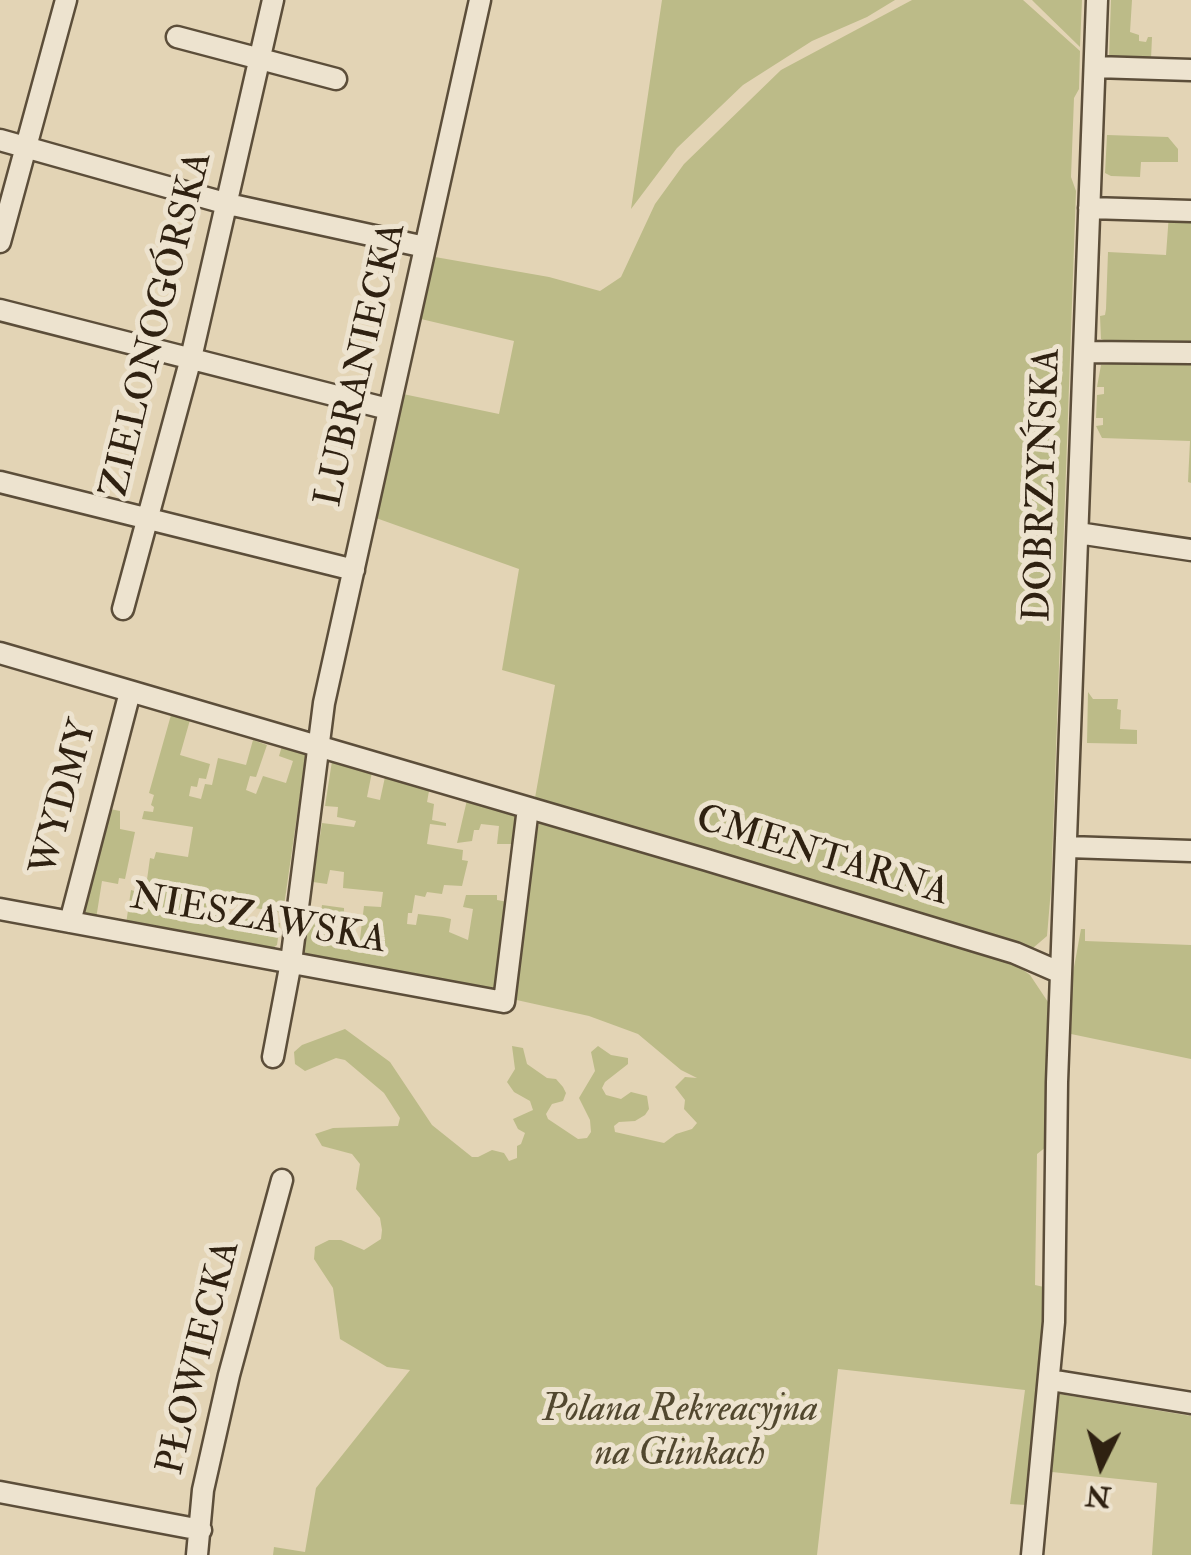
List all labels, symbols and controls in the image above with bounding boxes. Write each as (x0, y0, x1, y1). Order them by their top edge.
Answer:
street label: ZIELONOGÓRSKA (94, 147, 224, 503)
street label: LUBRANIECKA (308, 219, 418, 511)
street label: DOBRZYŃSKA (1017, 347, 1073, 623)
street label: WYDMY (23, 715, 109, 881)
street label: CMENTARNA (690, 798, 954, 918)
street label: NIESZAWSKA (127, 876, 389, 966)
street label: PŁOWIECKA (150, 1236, 252, 1480)
park label: Polana Rekreacyjna na Glinkach (542, 1389, 818, 1478)
north arrow (1051, 1415, 1151, 1515)
text: N (1084, 1477, 1112, 1514)

